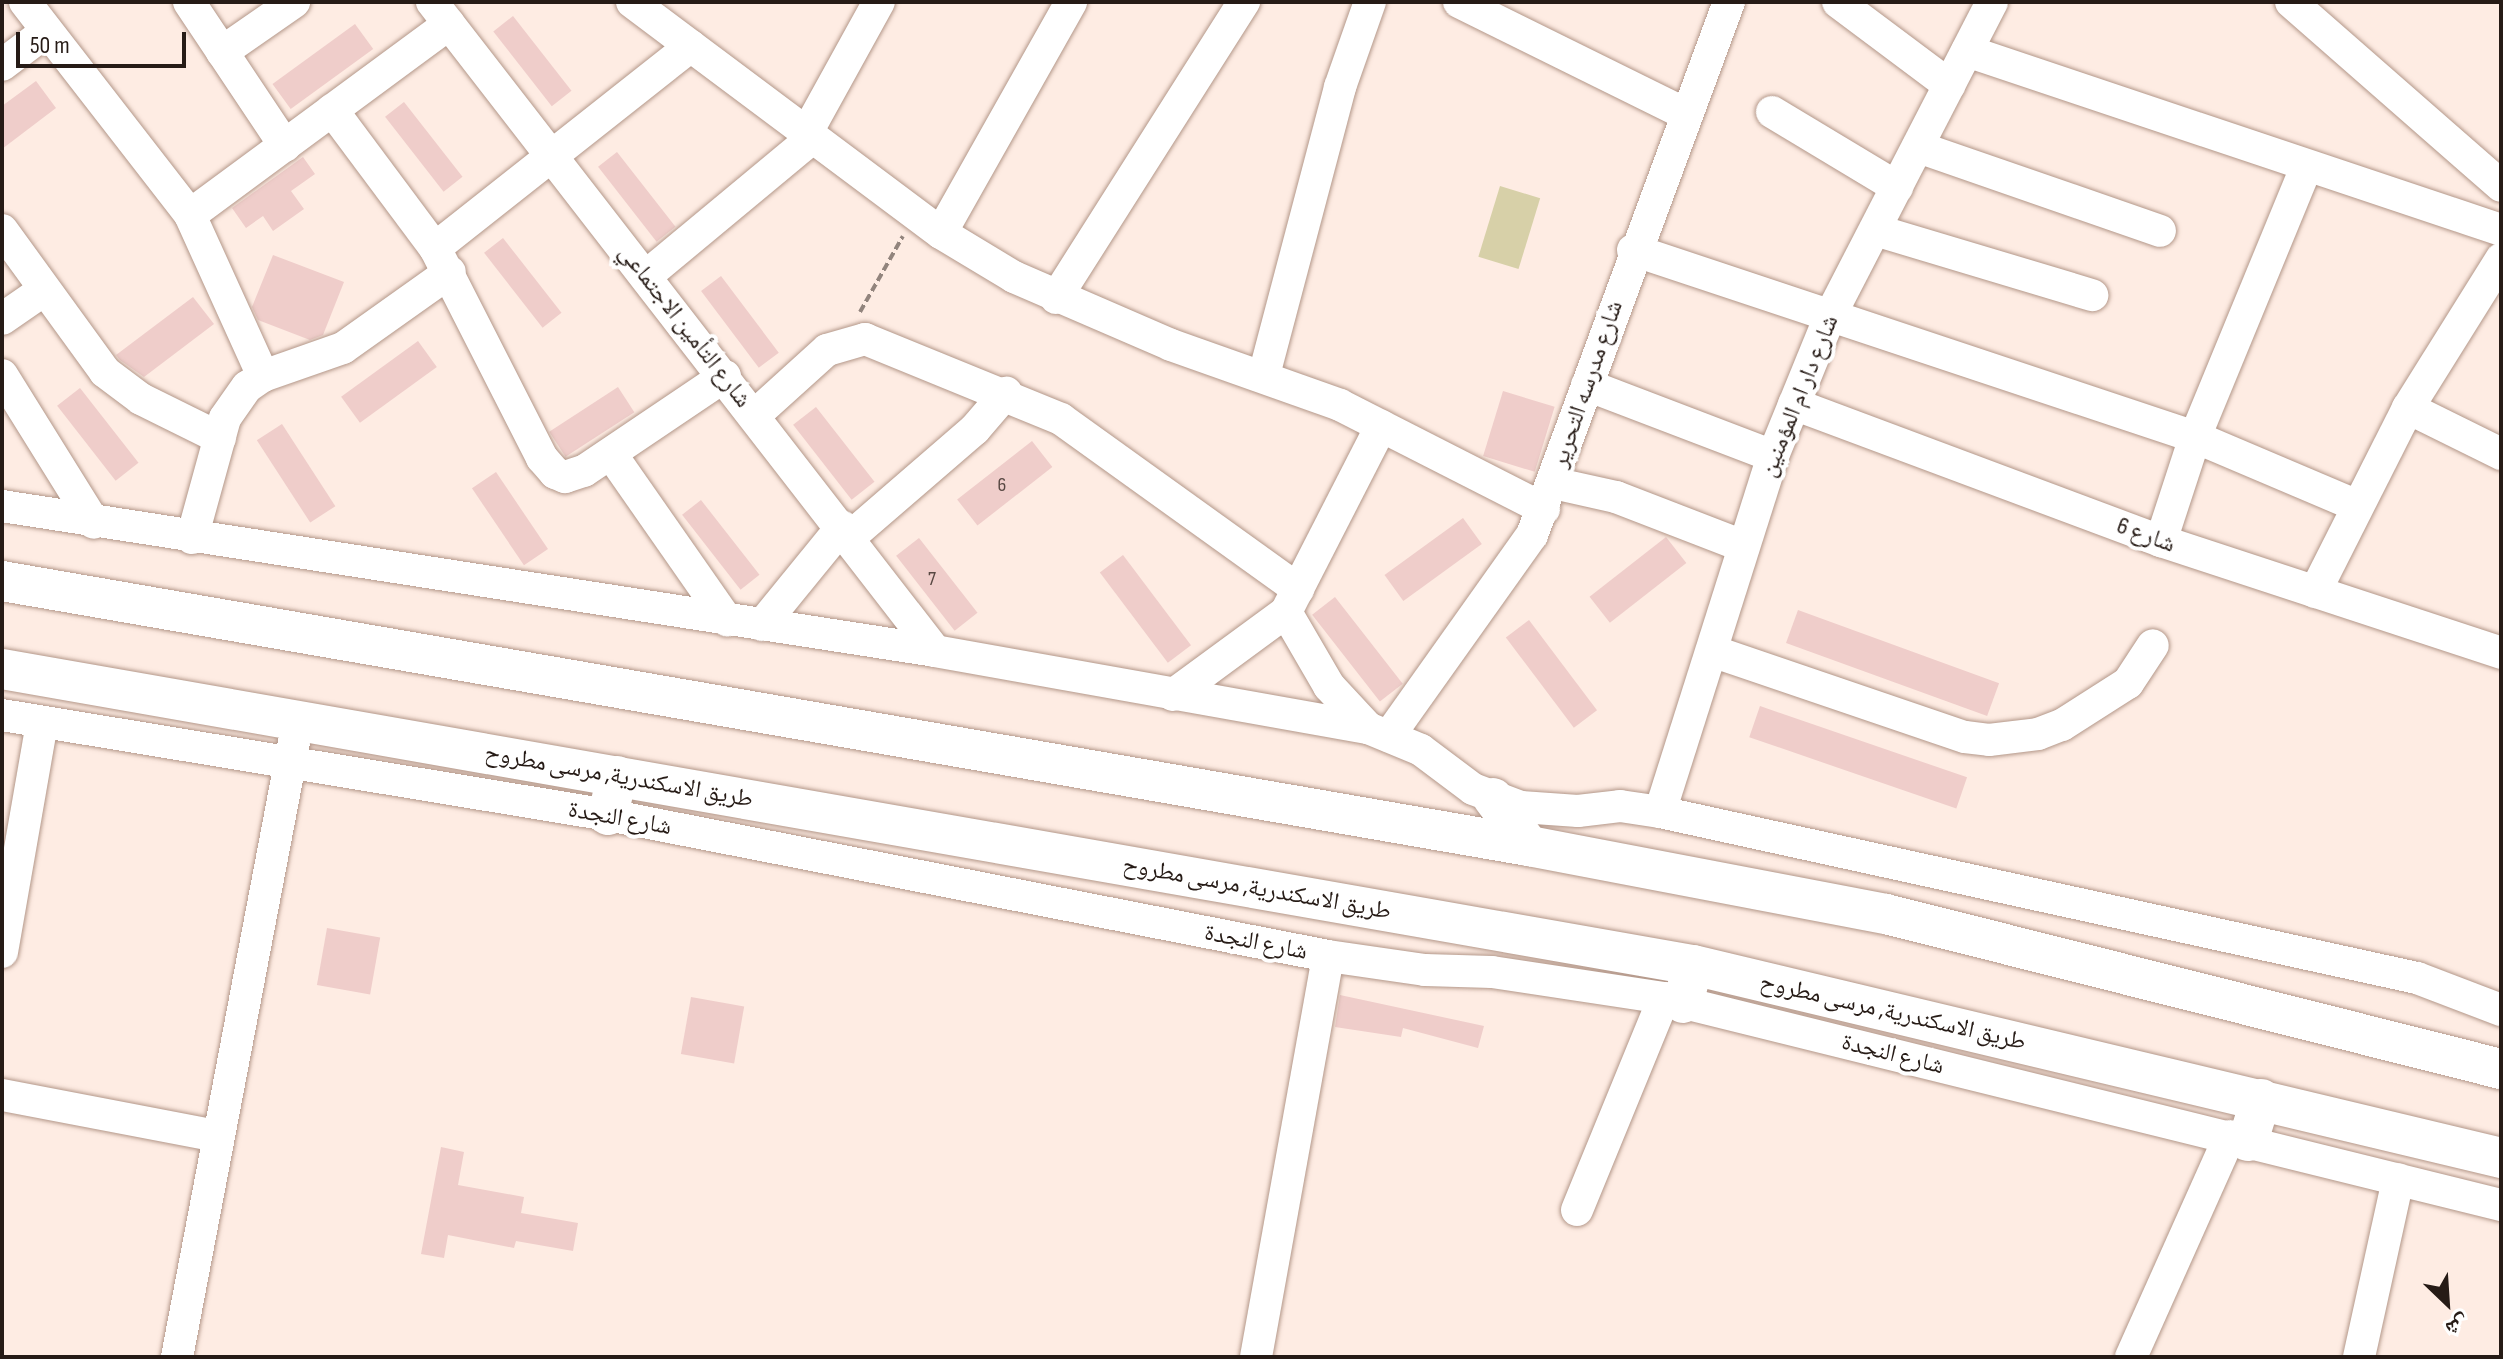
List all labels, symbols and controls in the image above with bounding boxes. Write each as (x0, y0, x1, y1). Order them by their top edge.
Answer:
scale bar (20, 16, 190, 66)
text: 50 m (30, 31, 70, 60)
street label: شارع التأمين الاجتماعي (612, 239, 758, 413)
street label: شارع مدرسه التحرير (1545, 297, 1629, 471)
street label: شارع دار ام المؤمنين (1753, 311, 1845, 481)
house number: 6 (998, 473, 1006, 497)
street label: شارع 6 (2113, 511, 2179, 559)
house number: 7 (928, 567, 936, 591)
street label: طريق الاسكندرية, مرسى مطروح (483, 738, 755, 814)
street label: شارع النجدة (566, 795, 674, 841)
street label: طريق الاسكندرية, مرسى مطروح (1121, 850, 1393, 926)
street label: شارع النجدة (1202, 918, 1310, 966)
street label: طريق الاسكندرية, مرسى مطروح (1757, 967, 2029, 1057)
street label: شارع النجدة (1839, 1027, 1947, 1081)
north arrow (2407, 1263, 2487, 1343)
text: ش (2441, 1308, 2474, 1342)

